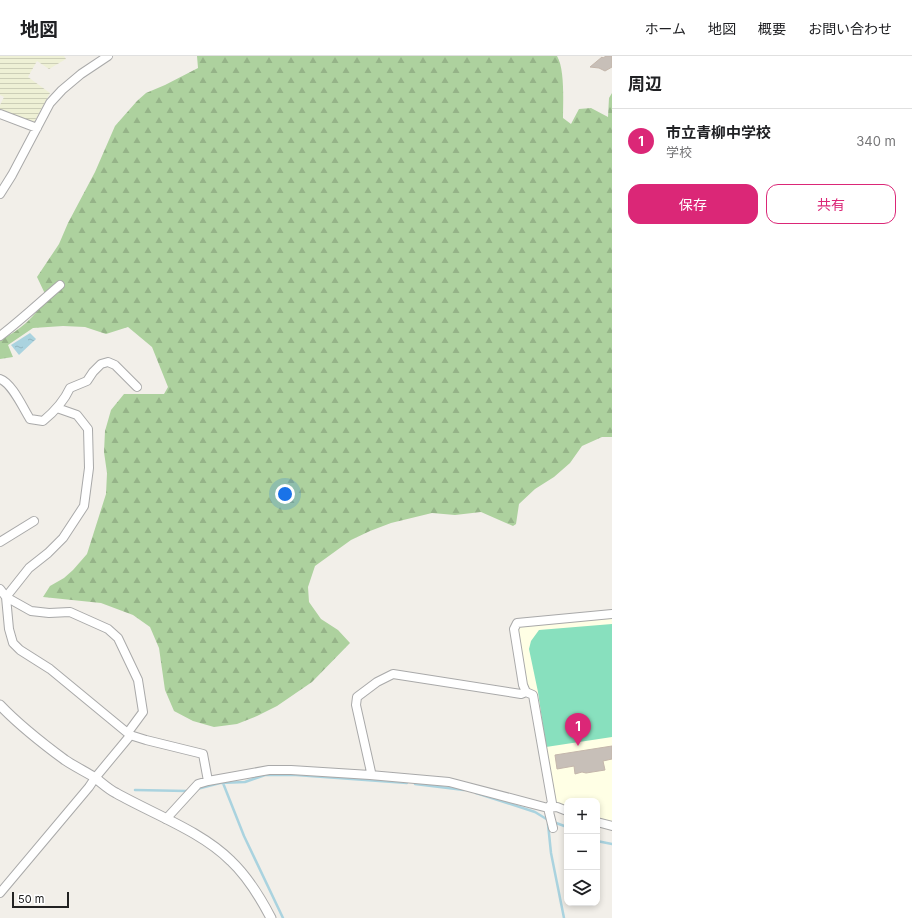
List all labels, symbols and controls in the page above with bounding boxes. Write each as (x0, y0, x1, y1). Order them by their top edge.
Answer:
text: 地図 (20, 18, 58, 41)
text: ホーム (644, 20, 686, 37)
text: 地図 (708, 20, 736, 37)
text: 概要 (758, 20, 786, 37)
text: お問い合わせ (808, 20, 892, 37)
text: 周辺 (628, 74, 662, 94)
text: 市立青柳中学校 (666, 123, 771, 142)
text: 1 (638, 133, 644, 149)
text: 340 m (856, 133, 896, 149)
text: 学校 (666, 144, 692, 160)
button: 保存 (628, 184, 758, 224)
button: 共有 (766, 184, 896, 224)
your location (275, 484, 295, 504)
pin: 1 (565, 713, 591, 746)
map controls (564, 798, 600, 906)
button: + (564, 798, 600, 834)
button: − (564, 834, 600, 870)
button: layers (564, 870, 600, 906)
scale bar (12, 890, 69, 909)
text: 50 m (18, 892, 44, 906)

